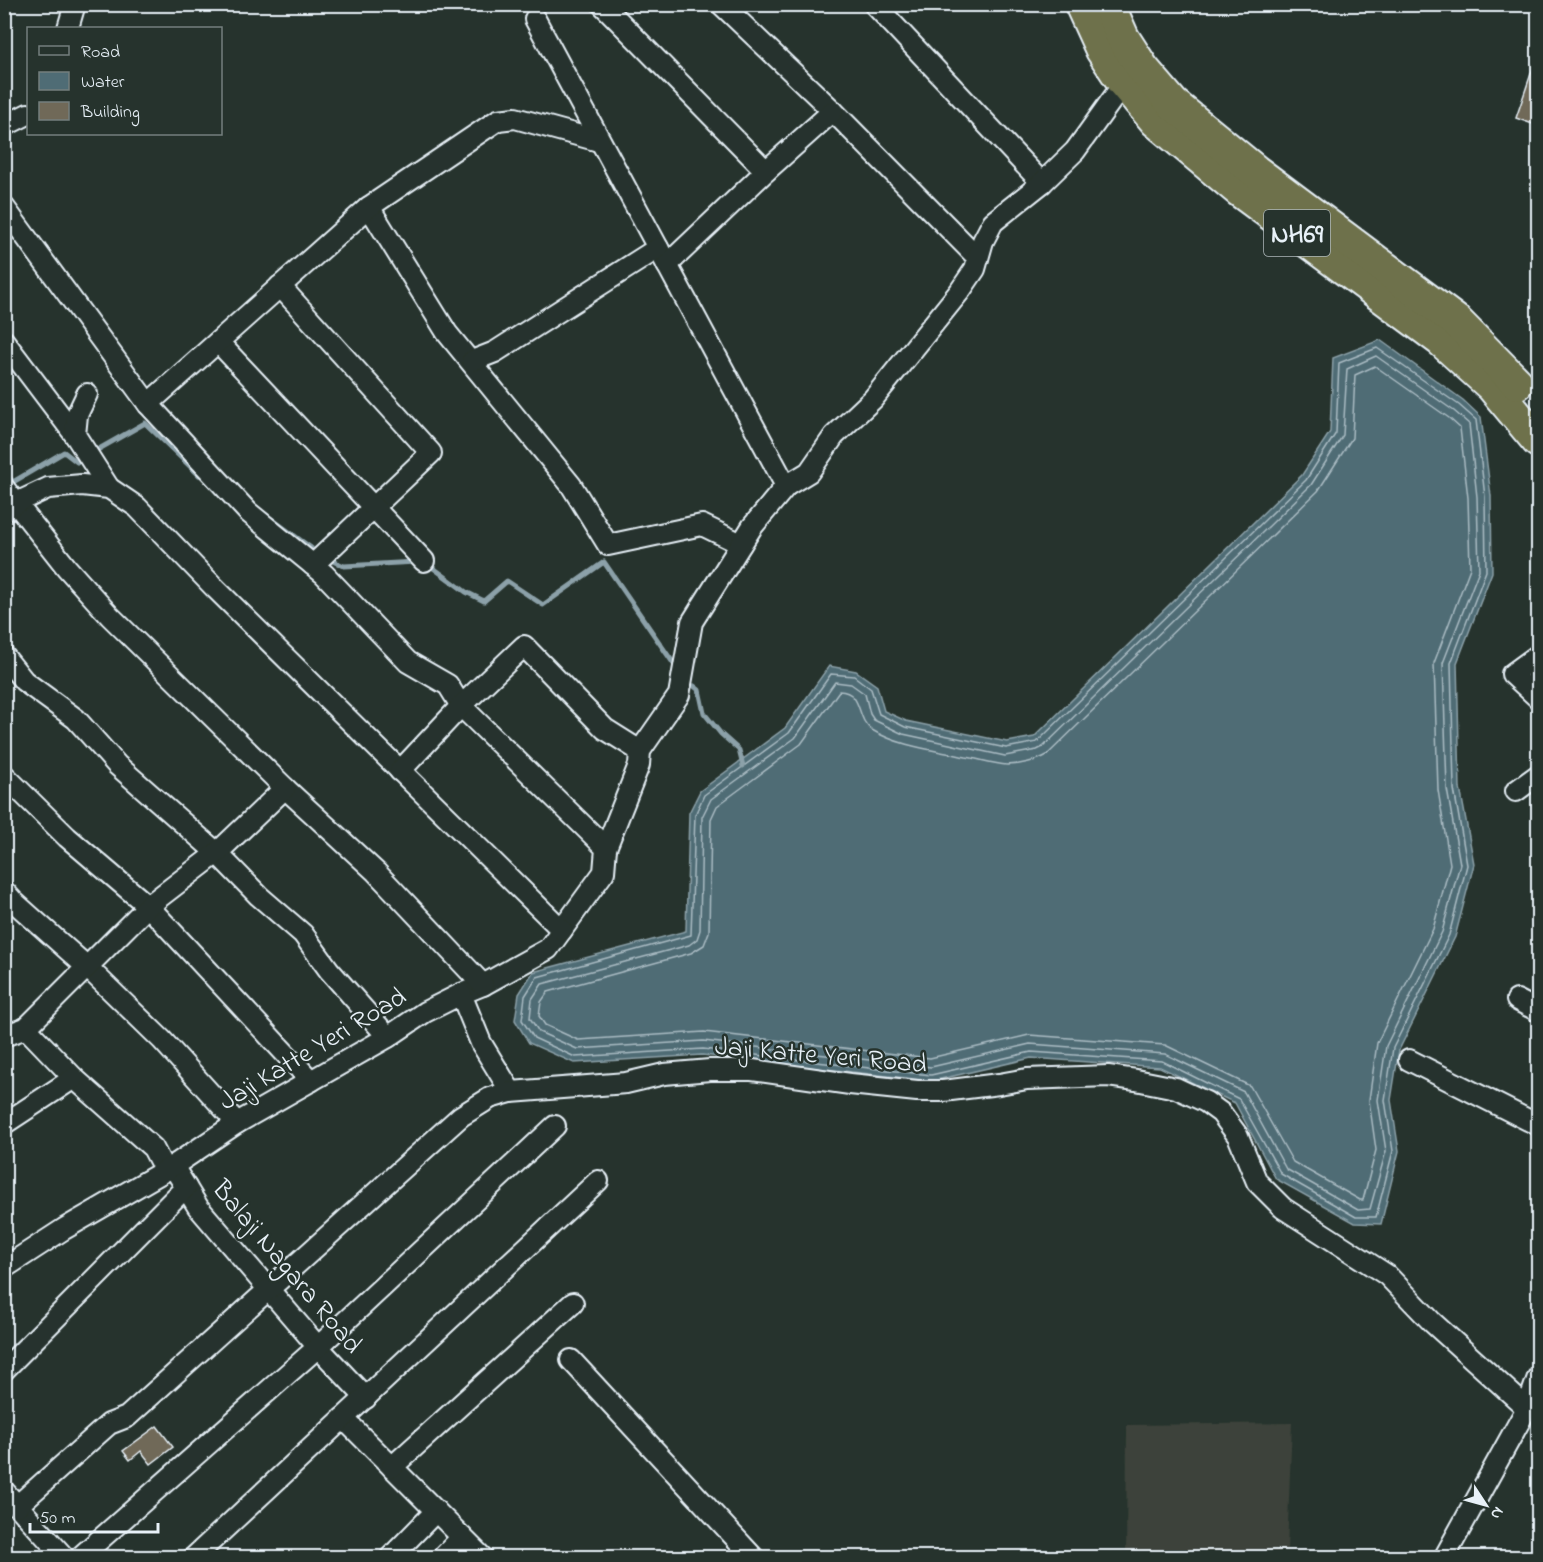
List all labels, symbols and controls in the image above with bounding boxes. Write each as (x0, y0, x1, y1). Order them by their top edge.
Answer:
legend (27, 27, 222, 135)
text: Road (81, 40, 120, 66)
text: Water (81, 70, 125, 96)
text: Building (80, 100, 140, 127)
road number: NH69 (1264, 210, 1330, 256)
street label: Jaji Katte Yeri Road (212, 979, 414, 1122)
street label: Jaji Katte Yeri Road (713, 1028, 928, 1085)
street label: Balaji Nagara Road (201, 1171, 371, 1363)
north arrow (1456, 1475, 1516, 1535)
scale bar (30, 1496, 158, 1534)
text: N (1484, 1501, 1509, 1524)
text: 50 m (39, 1506, 76, 1532)

